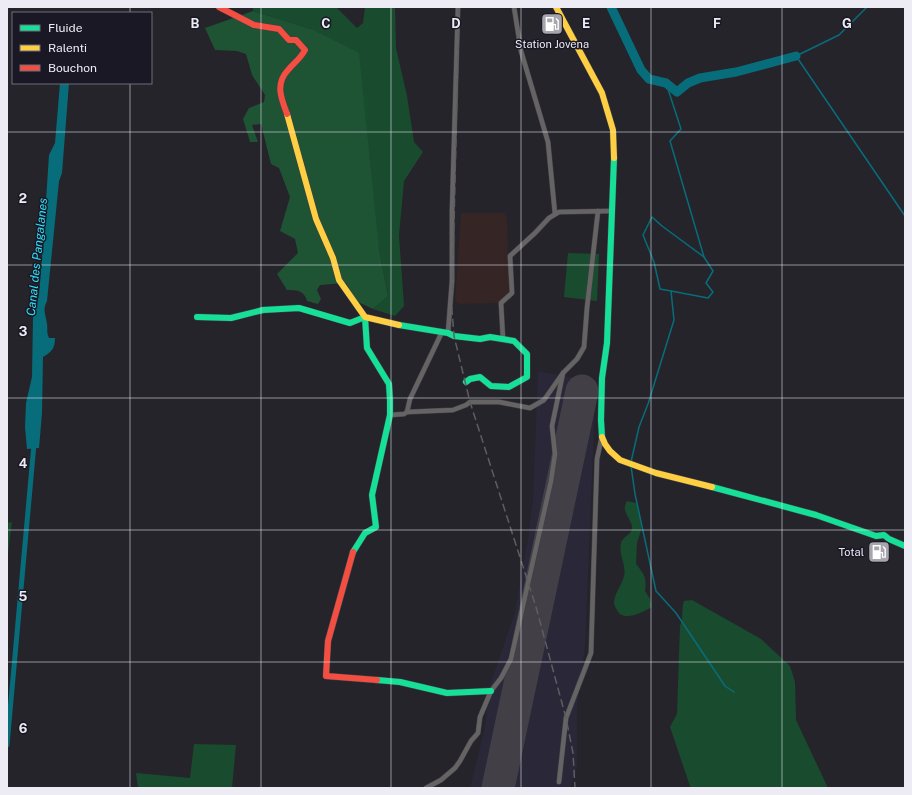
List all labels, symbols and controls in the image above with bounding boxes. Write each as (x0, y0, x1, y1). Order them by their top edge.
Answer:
fuel station icon: Station Jovena (539, 11, 565, 37)
legend (12, 12, 152, 84)
text: B (191, 16, 200, 31)
text: C (321, 16, 331, 31)
text: D (451, 16, 461, 31)
text: E (582, 16, 590, 31)
text: F (713, 16, 721, 31)
text: G (842, 16, 852, 31)
text: Fluide (48, 21, 83, 35)
place label: Station Jovena (515, 38, 589, 50)
text: Ralenti (48, 41, 87, 55)
text: Bouchon (48, 61, 97, 75)
text: 2 (19, 191, 27, 206)
water label: Canal des Pangalanes (24, 197, 50, 317)
text: 3 (19, 324, 28, 339)
text: 4 (19, 456, 28, 471)
fuel station icon: Total (866, 539, 892, 565)
place label: Total (839, 546, 864, 558)
text: 5 (19, 589, 28, 604)
text: 6 (19, 721, 28, 736)

